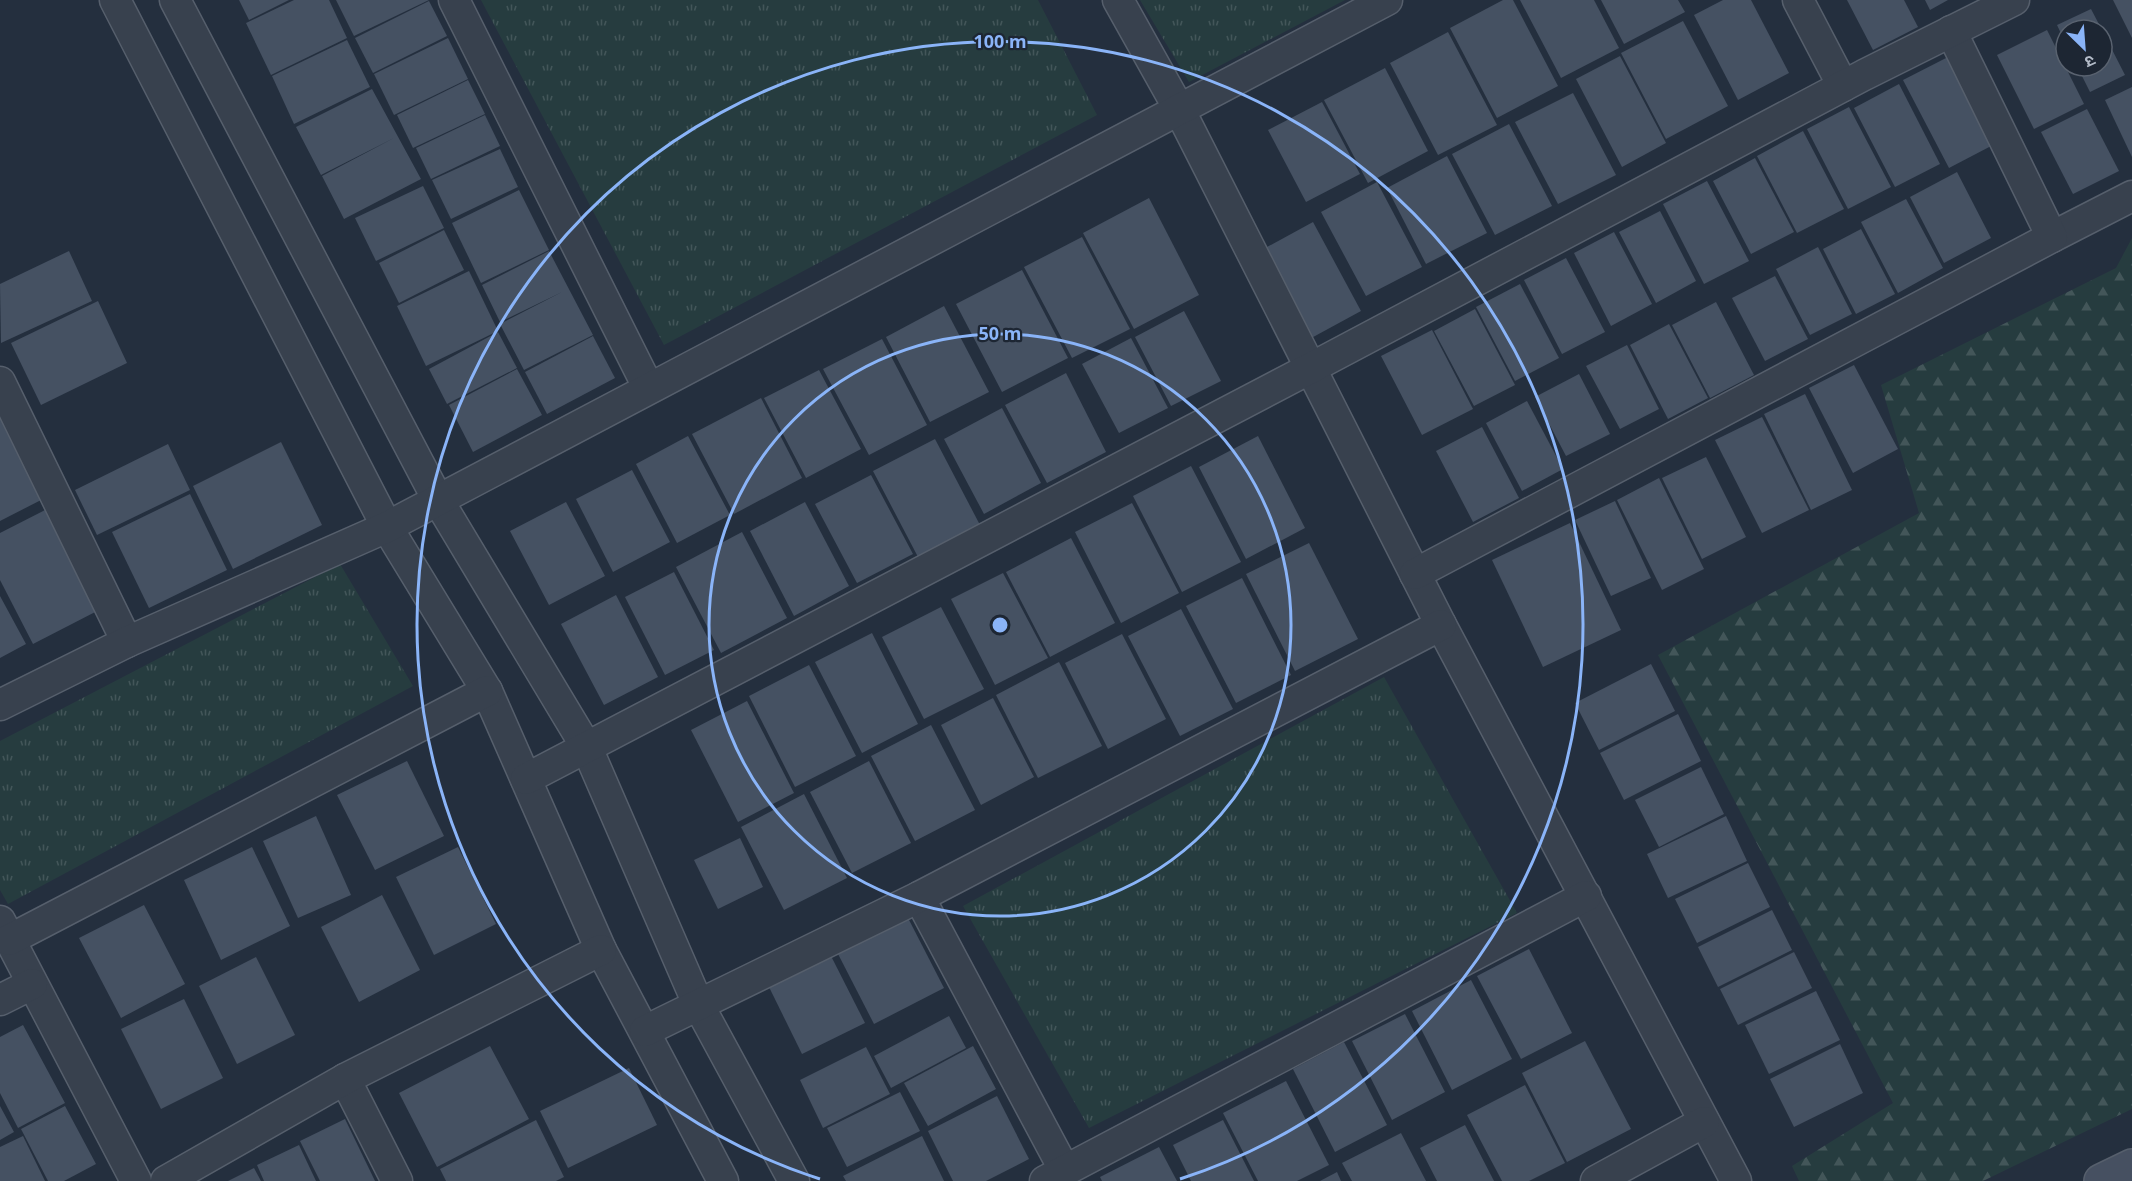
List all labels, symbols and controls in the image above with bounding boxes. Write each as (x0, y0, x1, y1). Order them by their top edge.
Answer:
north arrow (2054, 18, 2114, 78)
text: 100 m (973, 29, 1027, 53)
text: उ (2081, 50, 2099, 74)
text: 50 m (979, 321, 1021, 345)
centre of rings (990, 615, 1010, 635)

